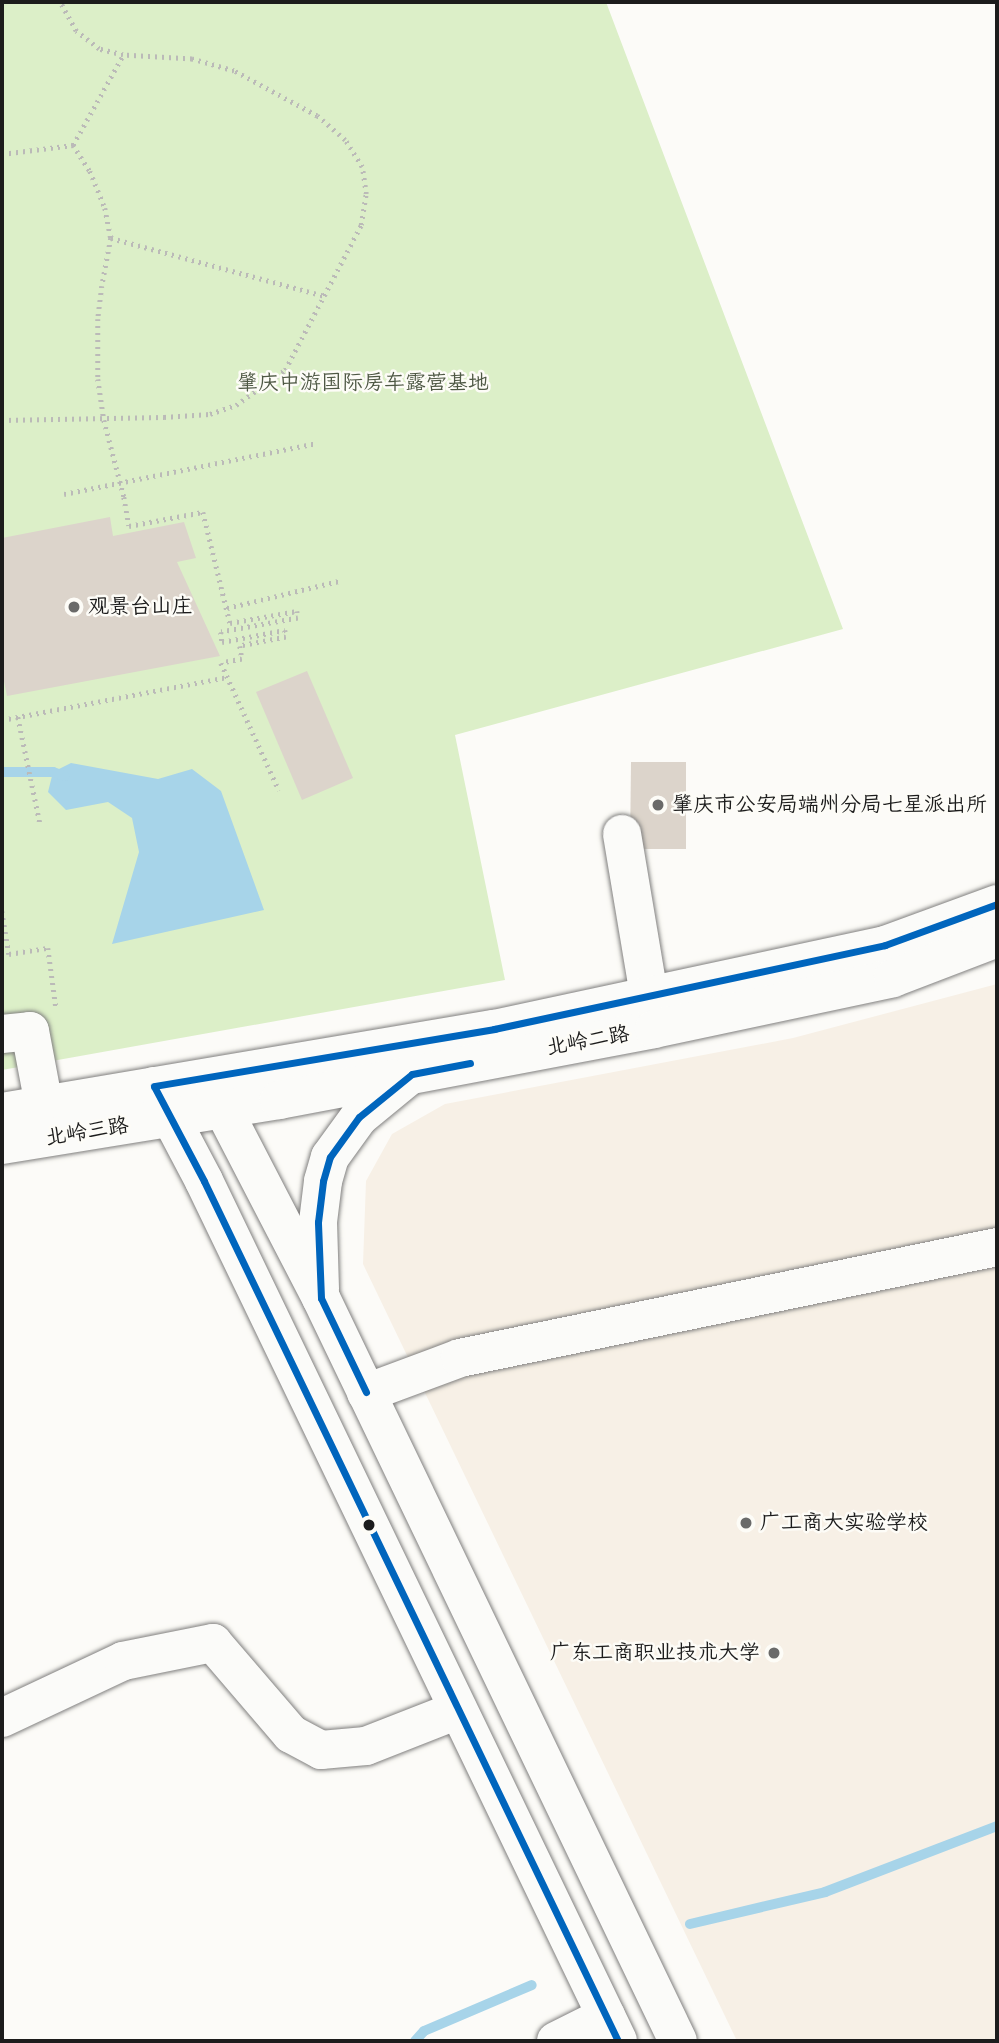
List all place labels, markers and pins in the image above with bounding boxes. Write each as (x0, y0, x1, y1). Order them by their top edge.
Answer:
place label: 观景台山庄 (88, 594, 193, 620)
marker: 观景台山庄 (66, 599, 82, 615)
place label: 肇庆市公安局端州分局七星派出所 (672, 792, 987, 818)
marker: 肇庆市公安局端州分局七星派出所 (650, 797, 666, 813)
place label: 广工商大实验学校 (760, 1510, 928, 1536)
marker: 广工商大实验学校 (738, 1515, 754, 1531)
unlabelled marker (362, 1518, 376, 1532)
place label: 广东工商职业技术大学 (550, 1640, 760, 1666)
marker: 广东工商职业技术大学 (766, 1645, 782, 1661)

